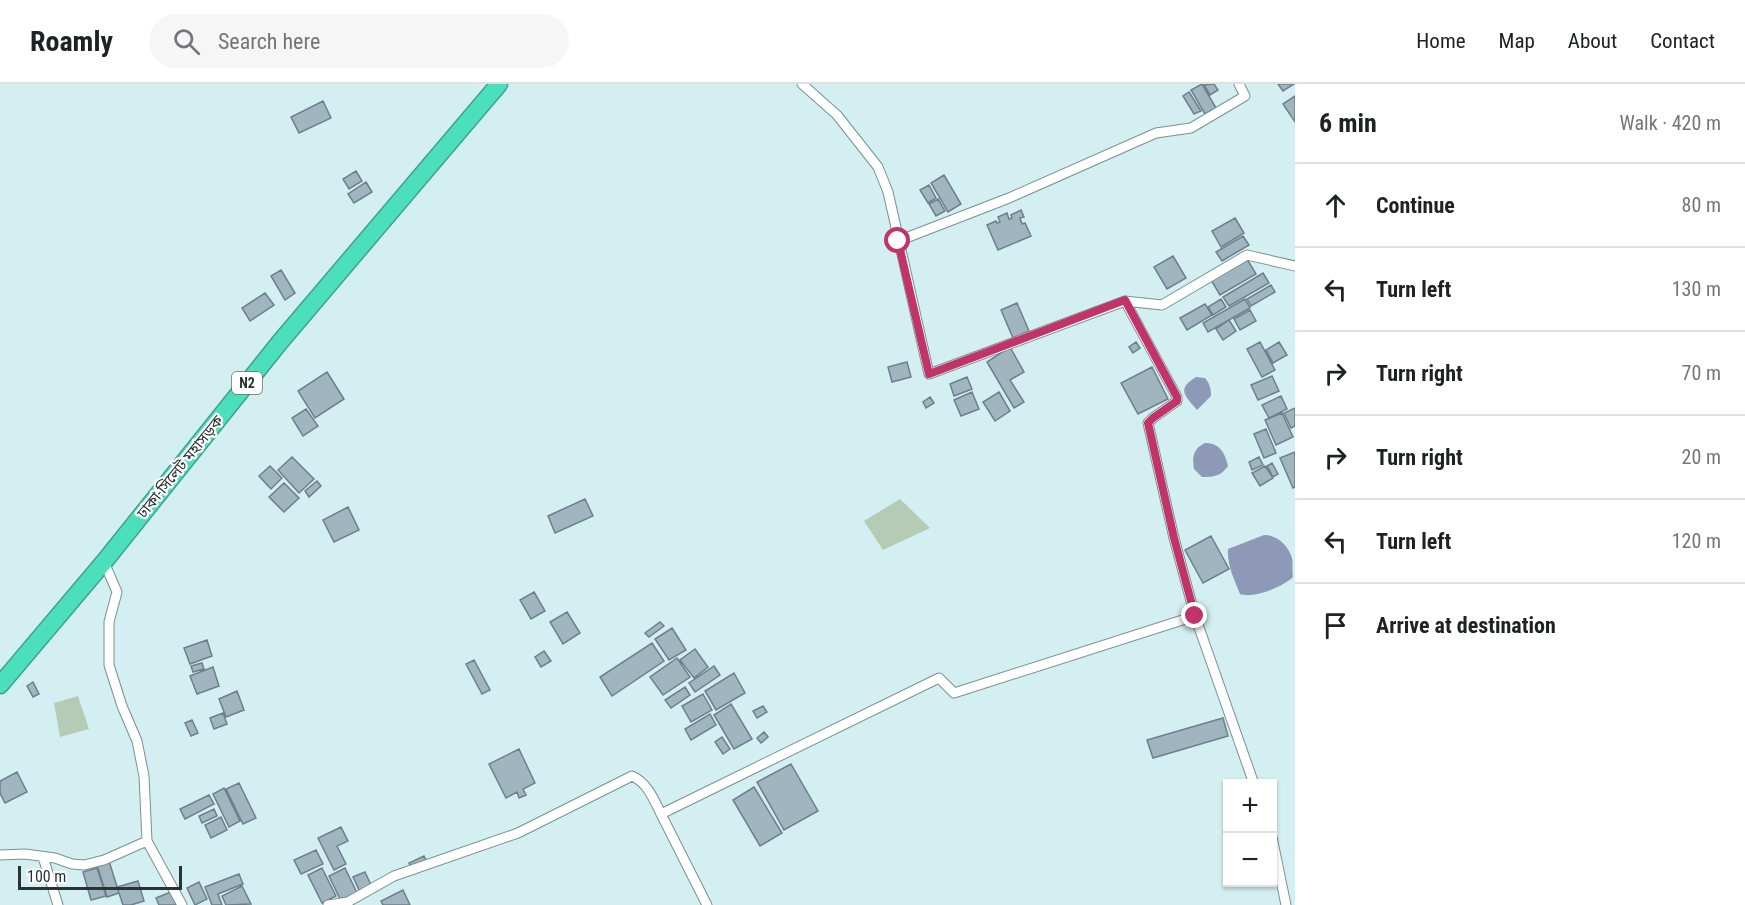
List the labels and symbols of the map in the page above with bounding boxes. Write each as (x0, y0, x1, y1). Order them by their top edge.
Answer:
route start (884, 227, 910, 253)
road number: N2 (232, 372, 262, 394)
street label: ঢাকা-সিলেট মহাসড়ক (133, 411, 227, 523)
route end (1181, 602, 1207, 628)
scale bar (18, 863, 182, 890)

